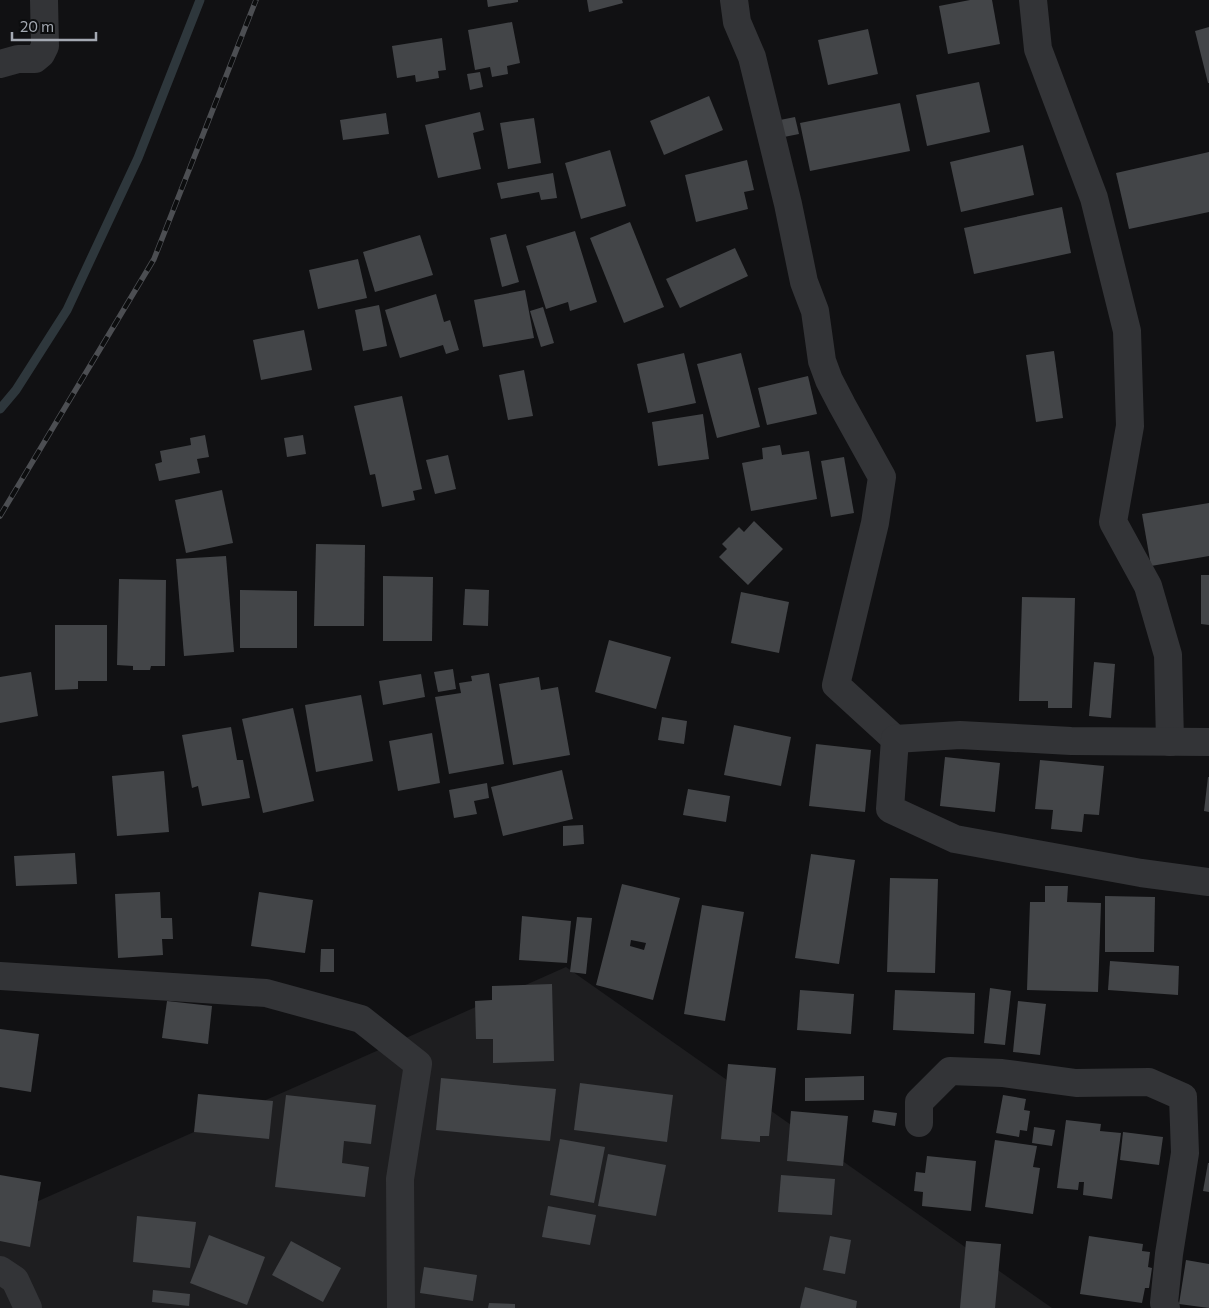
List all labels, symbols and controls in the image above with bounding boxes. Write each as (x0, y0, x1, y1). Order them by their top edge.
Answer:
scale bar (12, 10, 96, 42)
text: 20 m (20, 17, 54, 35)

